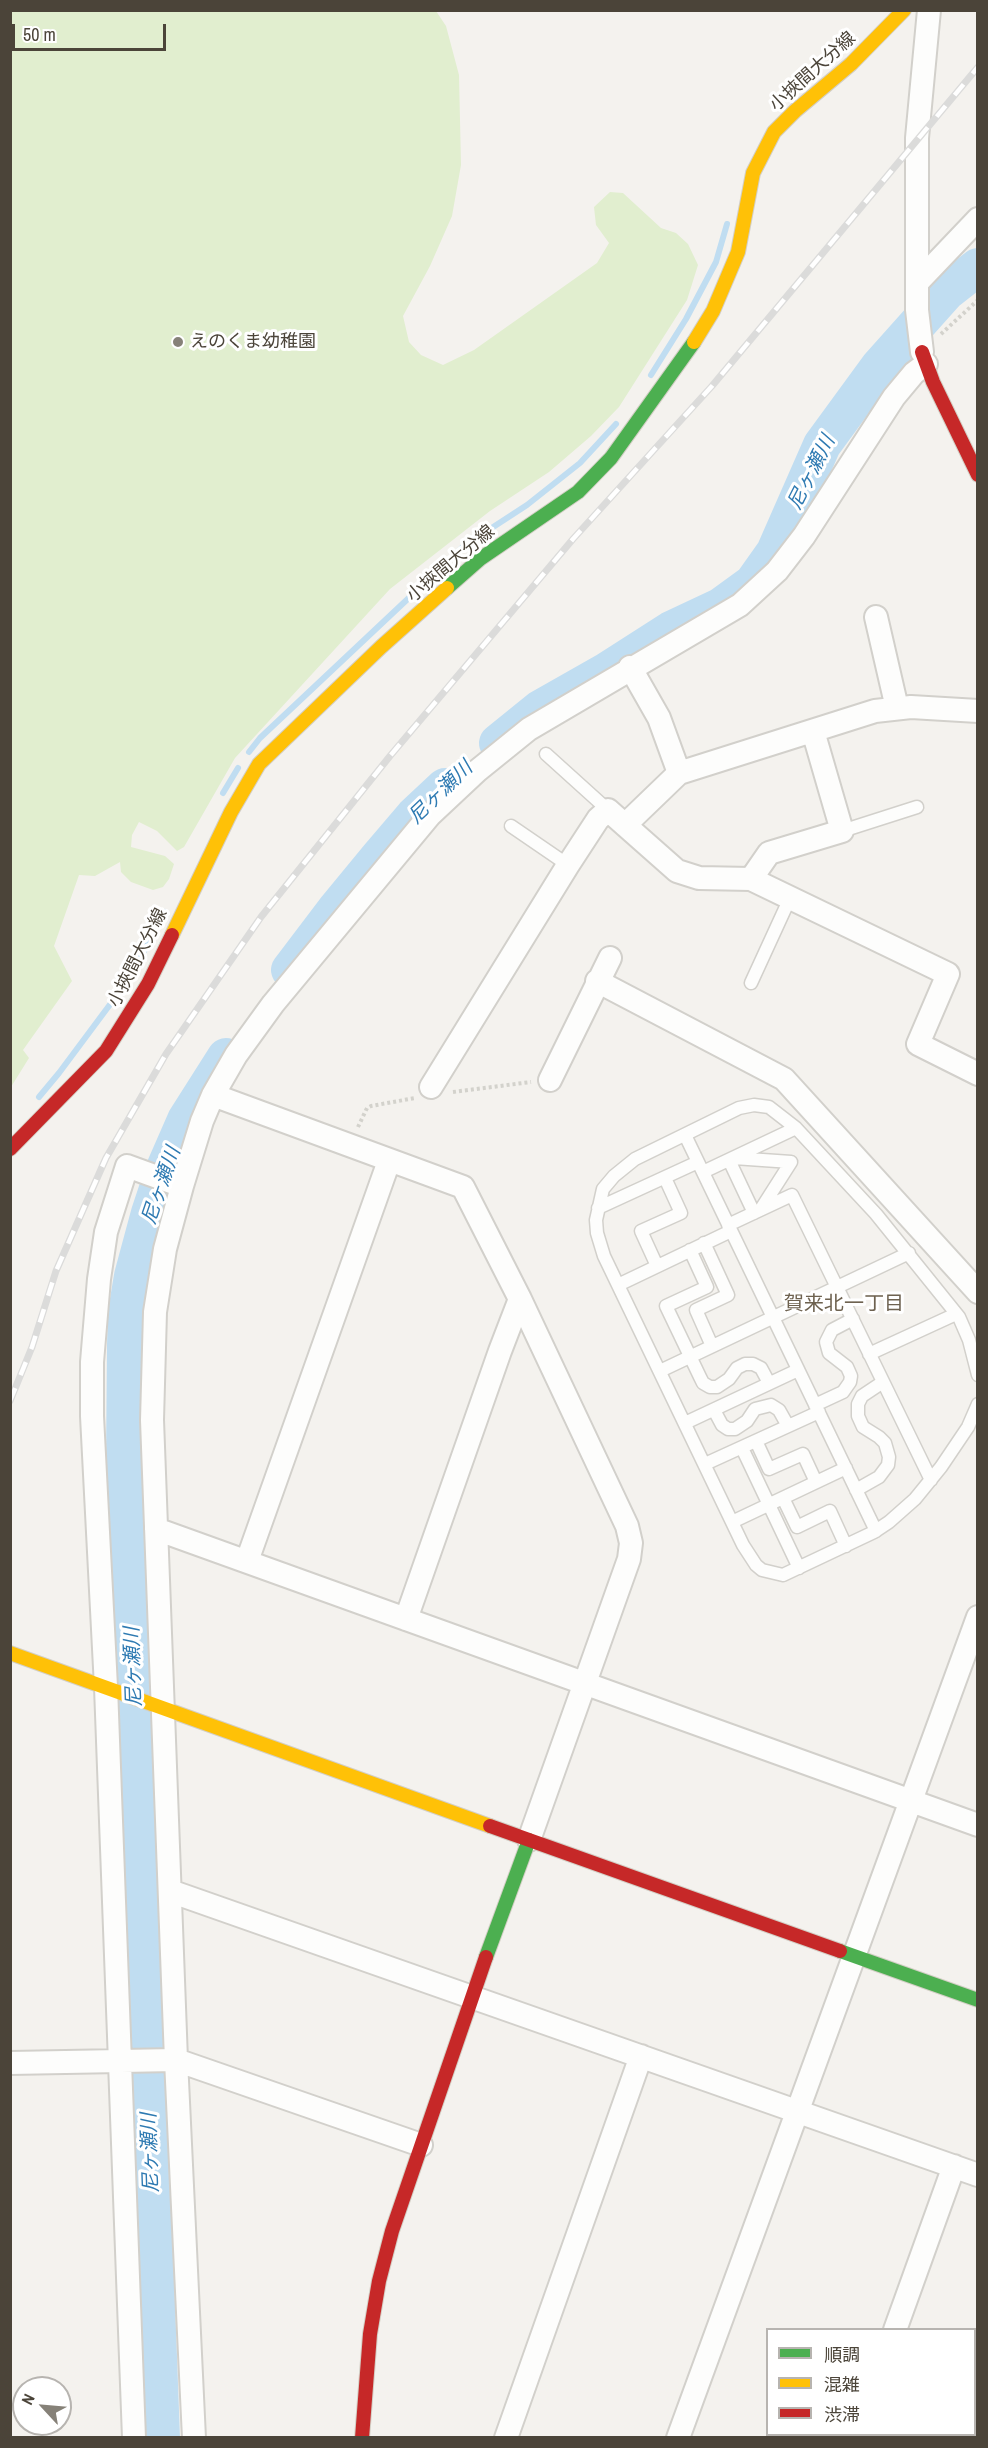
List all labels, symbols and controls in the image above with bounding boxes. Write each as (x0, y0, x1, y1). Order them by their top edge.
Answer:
scale bar (15, 12, 170, 50)
text: 50 m (23, 22, 56, 47)
street label: 小挾間大分線 (766, 28, 860, 116)
place label: えのくま幼稚園 (190, 331, 316, 353)
marker: えのくま幼稚園 (171, 335, 185, 349)
water label: 尼ヶ瀬川 (783, 432, 841, 514)
street label: 小挾間大分線 (403, 521, 499, 607)
water label: 尼ヶ瀬川 (404, 757, 478, 829)
street label: 小挾間大分線 (104, 905, 172, 1011)
water label: 尼ヶ瀬川 (138, 1144, 186, 1228)
district label: 賀来北一丁目 (784, 1293, 904, 1317)
water label: 尼ヶ瀬川 (121, 1627, 147, 1707)
water label: 尼ヶ瀬川 (138, 2113, 164, 2193)
legend (766, 2328, 976, 2436)
text: 順調 (824, 2342, 860, 2367)
text: 混雑 (824, 2372, 860, 2397)
north arrow (12, 2376, 72, 2436)
text: N (16, 2390, 40, 2408)
text: 渋滞 (824, 2402, 860, 2427)

